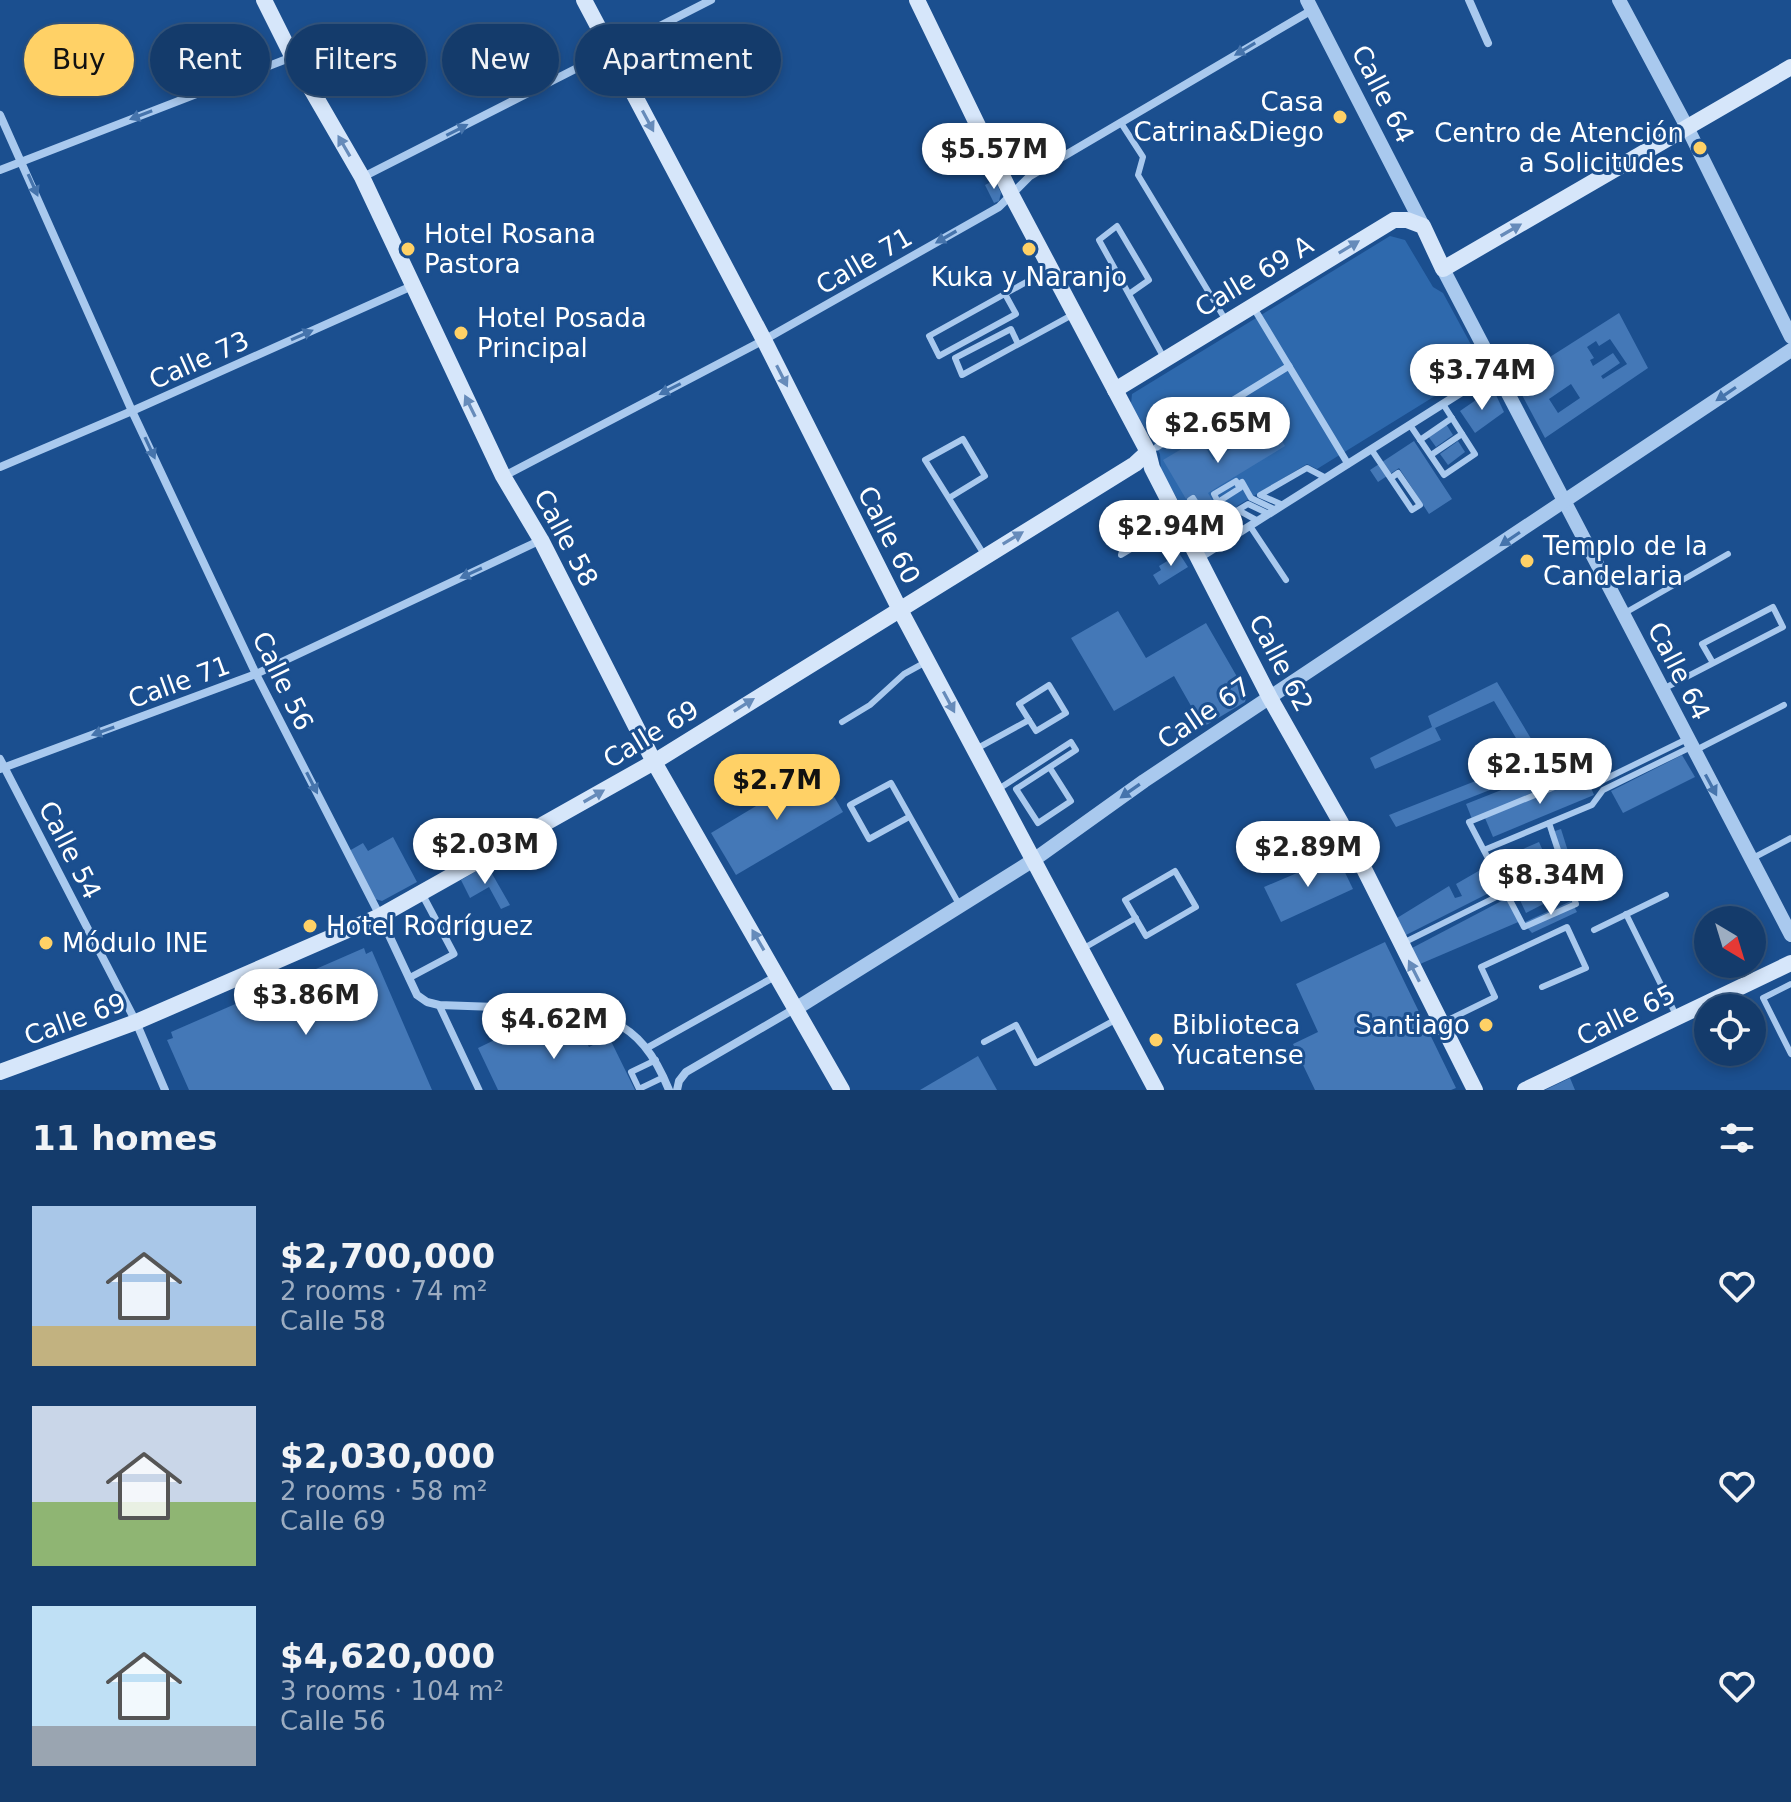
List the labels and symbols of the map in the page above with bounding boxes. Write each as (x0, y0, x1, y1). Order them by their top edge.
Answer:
street label: Calle 64 (1346, 40, 1420, 148)
one-way arrow (1234, 42, 1256, 56)
place label: Casa Catrina&Diego (1133, 87, 1324, 147)
marker: Casa Catrina&Diego (1331, 108, 1349, 126)
one-way arrow (129, 109, 153, 122)
one-way arrow (641, 110, 654, 133)
place label: Centro de Atención a Solicitudes (1434, 118, 1684, 178)
one-way arrow (445, 123, 468, 137)
pin: $5.57M (929, 123, 1059, 191)
one-way arrow (337, 135, 351, 158)
marker: Centro de Atención a Solicitudes (1691, 139, 1709, 157)
one-way arrow (26, 173, 39, 197)
place label: Hotel Rosana Pastora (424, 219, 596, 279)
street label: Calle 71 (811, 222, 917, 300)
one-way arrow (1500, 223, 1522, 237)
street label: Calle 69 A (1190, 229, 1318, 323)
one-way arrow (935, 230, 957, 244)
marker: Hotel Rosana Pastora (399, 240, 417, 258)
marker: Kuka y Naranjo (1020, 240, 1038, 258)
one-way arrow (1338, 240, 1360, 254)
place label: Kuka y Naranjo (931, 262, 1127, 292)
place label: Hotel Posada Principal (477, 303, 647, 363)
marker: Hotel Posada Principal (452, 324, 470, 342)
street label: Calle 73 (145, 325, 253, 395)
one-way arrow (291, 328, 314, 342)
pin: $3.74M (1417, 344, 1547, 412)
one-way arrow (776, 364, 789, 387)
one-way arrow (658, 383, 681, 396)
one-way arrow (1716, 386, 1737, 401)
one-way arrow (463, 394, 476, 417)
pin: $2.65M (1153, 397, 1283, 465)
one-way arrow (143, 437, 157, 460)
street label: Calle 60 (852, 481, 926, 589)
street label: Calle 58 (528, 484, 604, 592)
pin: $2.94M (1106, 500, 1236, 568)
one-way arrow (1500, 531, 1521, 546)
place label: Templo de la Candelaria (1542, 531, 1708, 591)
one-way arrow (1002, 532, 1024, 546)
marker: Templo de la Candelaria (1518, 552, 1536, 570)
one-way arrow (459, 566, 482, 580)
street label: Calle 62 (1243, 609, 1319, 717)
street label: Calle 64 (1642, 617, 1716, 725)
street label: Calle 56 (246, 627, 320, 735)
street label: Calle 71 (124, 650, 234, 714)
street label: Calle 67 (1152, 671, 1256, 755)
one-way arrow (943, 690, 956, 713)
street label: Calle 69 (598, 694, 704, 774)
one-way arrow (733, 699, 755, 713)
one-way arrow (91, 725, 115, 738)
pin: $2.15M (1475, 738, 1605, 806)
pin: $2.7M (721, 754, 833, 822)
one-way arrow (305, 772, 318, 795)
one-way arrow (1705, 774, 1718, 797)
one-way arrow (1120, 783, 1141, 798)
one-way arrow (583, 789, 606, 803)
street label: Calle 54 (33, 796, 107, 904)
pin: $2.03M (420, 818, 550, 886)
pin: $2.89M (1243, 821, 1373, 889)
pin: $8.34M (1486, 849, 1616, 917)
north arrow (1694, 906, 1766, 978)
place label: Hotel Rodríguez (326, 911, 533, 941)
marker: Hotel Rodríguez (301, 917, 319, 935)
place label: Módulo INE (62, 928, 208, 958)
one-way arrow (751, 929, 765, 952)
marker: Módulo INE (37, 934, 55, 952)
one-way arrow (1407, 960, 1421, 982)
pin: $3.86M (241, 969, 371, 1037)
street label: Calle 65 (1572, 978, 1680, 1052)
street label: Calle 69 (20, 987, 130, 1051)
pin: $4.62M (489, 993, 619, 1061)
place label: Biblioteca Yucatense (1171, 1010, 1304, 1070)
place label: Santiago (1355, 1010, 1470, 1040)
marker: Santiago (1477, 1016, 1495, 1034)
marker: Biblioteca Yucatense (1147, 1031, 1165, 1049)

